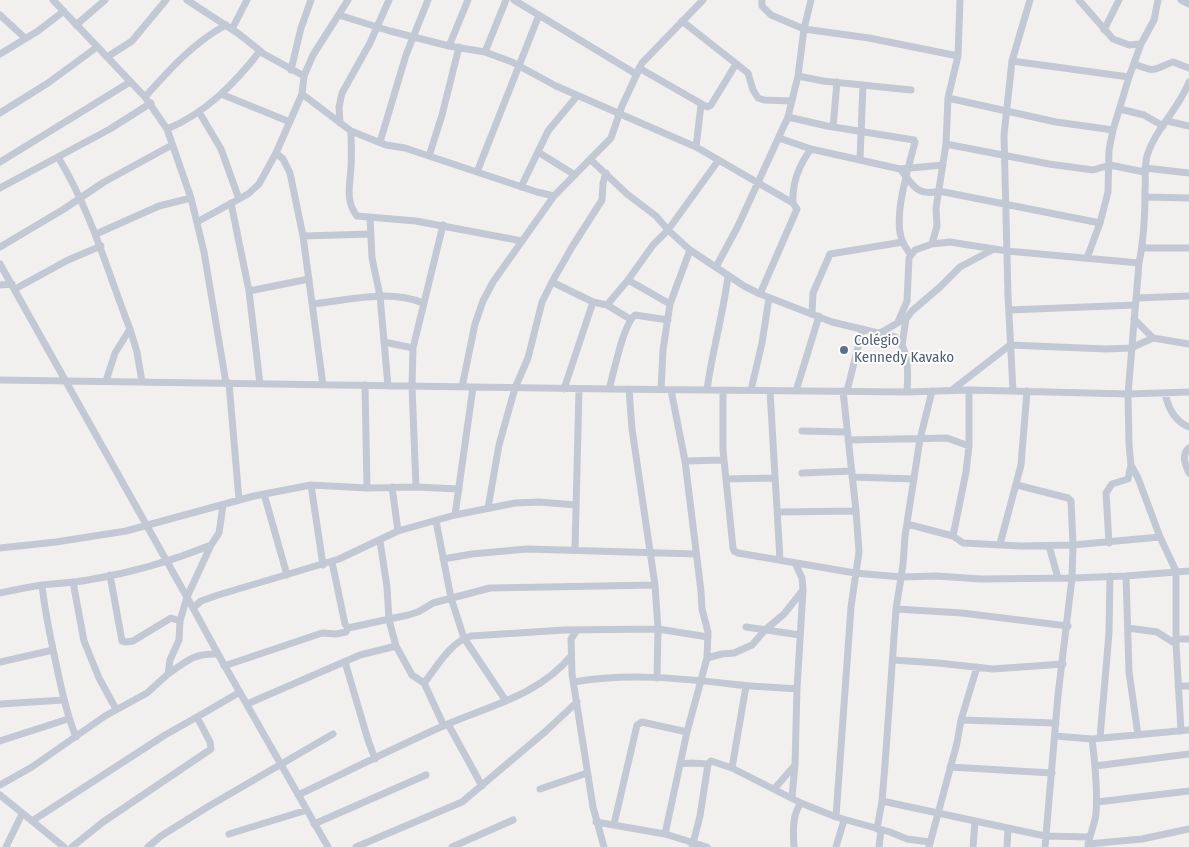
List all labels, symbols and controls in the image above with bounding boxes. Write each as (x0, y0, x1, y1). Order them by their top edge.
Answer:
place label: Colégio Kennedy Kavako (854, 332, 954, 367)
marker: Colégio Kennedy Kavako (838, 344, 850, 356)

